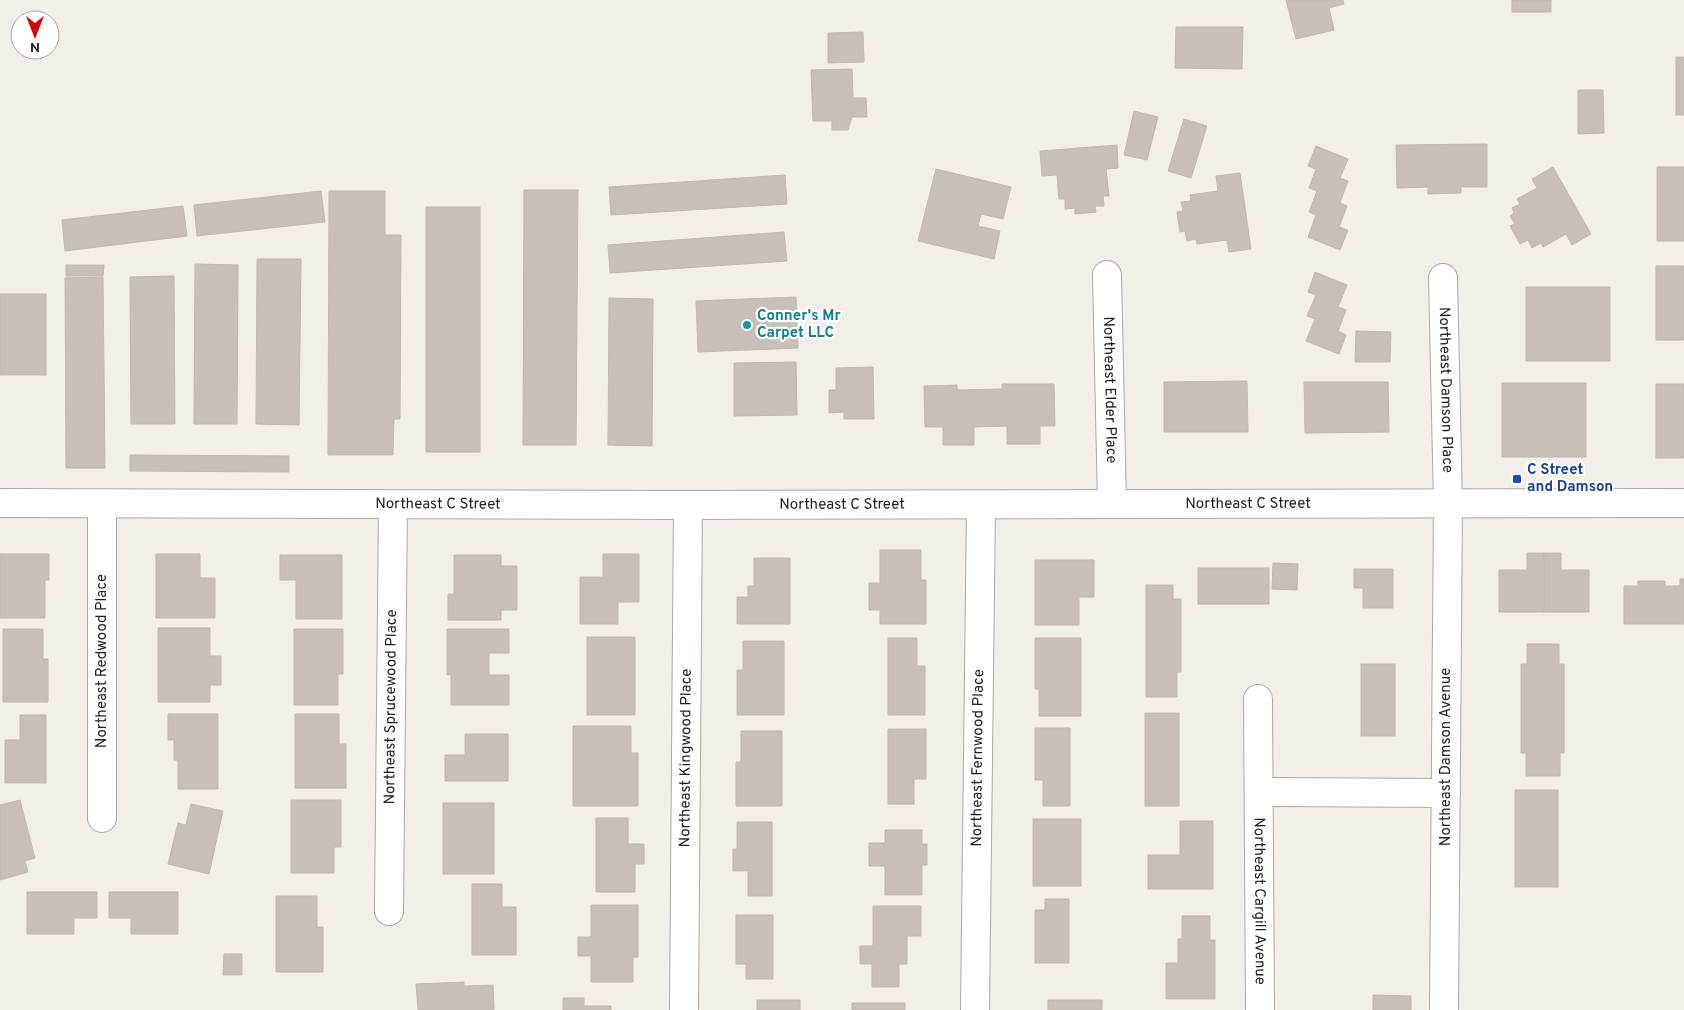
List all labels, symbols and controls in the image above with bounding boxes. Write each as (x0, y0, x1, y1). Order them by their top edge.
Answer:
north arrow (10, 10, 60, 60)
text: N (30, 38, 40, 55)
place label: Conner's Mr Carpet LLC (757, 307, 841, 343)
street label: Northeast Damson Place (1434, 307, 1457, 473)
street label: Northeast Elder Place (1098, 316, 1121, 464)
marker: Conner's Mr Carpet LLC (741, 319, 753, 331)
place label: C Street and Damson (1527, 461, 1613, 497)
marker: C Street and Damson (1511, 473, 1523, 485)
street label: Northeast C Street (1185, 494, 1311, 514)
street label: Northeast C Street (375, 495, 501, 514)
street label: Northeast C Street (779, 495, 905, 514)
street label: Northeast Redwood Place (93, 574, 112, 748)
street label: Northeast Sprucewood Place (381, 609, 401, 805)
street label: Northeast Kingwood Place (676, 668, 696, 848)
street label: Northeast Damson Avenue (1437, 668, 1456, 846)
street label: Northeast Fernwood Place (967, 669, 989, 847)
street label: Northeast Cargill Avenue (1249, 817, 1269, 985)

